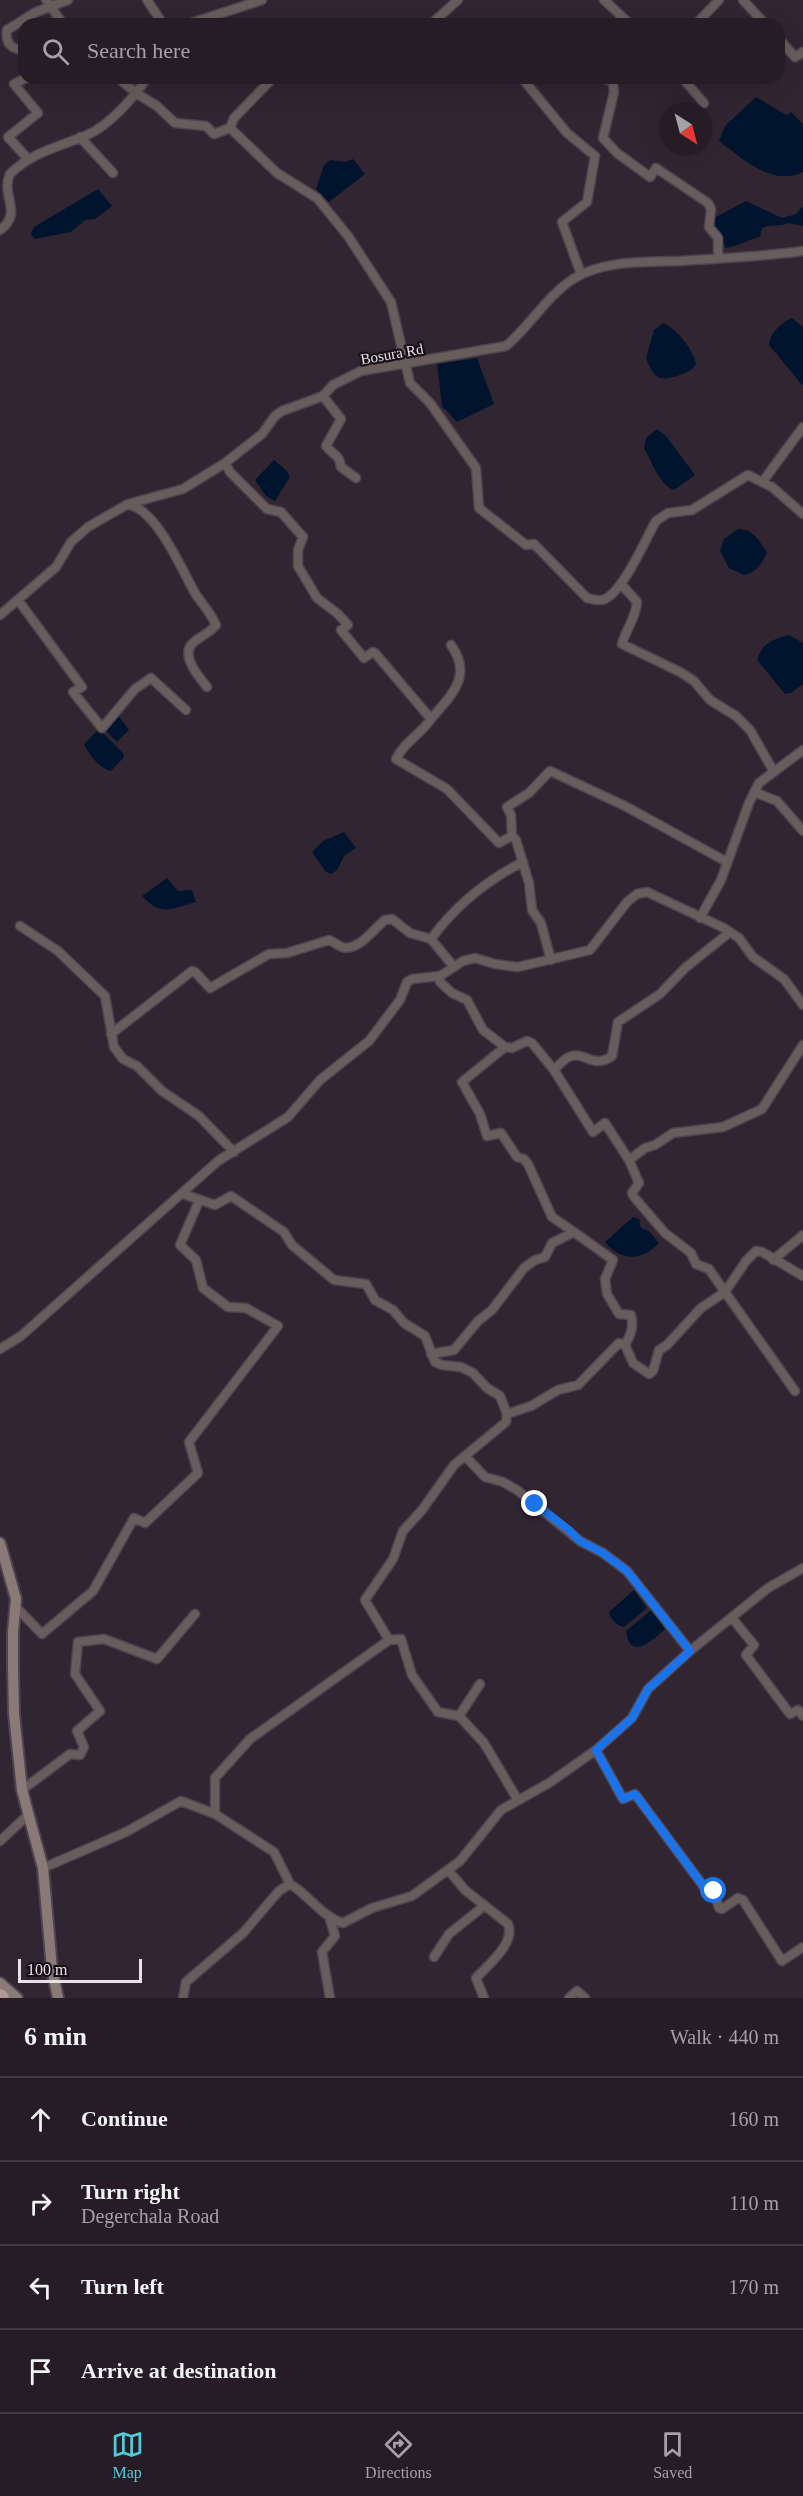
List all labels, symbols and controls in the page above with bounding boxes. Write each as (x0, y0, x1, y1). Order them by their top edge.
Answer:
search box (18, 18, 785, 84)
icon: search (39, 35, 72, 68)
text: Search here (87, 38, 190, 63)
north arrow (659, 102, 713, 156)
street label: Bosura Rd (359, 340, 425, 367)
route end (521, 1490, 547, 1516)
route start (700, 1877, 726, 1903)
scale bar (18, 1956, 142, 1984)
text: 100 m (27, 1961, 67, 1978)
text: 6 min (24, 2022, 87, 2051)
text: Walk · 440 m (670, 2026, 779, 2048)
icon: ahead (24, 2103, 57, 2136)
text: Continue (81, 2106, 168, 2131)
text: 160 m (728, 2108, 779, 2130)
text: Turn right (81, 2179, 180, 2204)
icon: right (24, 2187, 57, 2220)
text: 110 m (729, 2192, 779, 2214)
text: Degerchala Road (81, 2205, 219, 2227)
icon: left (24, 2271, 57, 2304)
text: Turn left (81, 2274, 164, 2299)
text: 170 m (728, 2276, 779, 2298)
icon: arrive (24, 2355, 57, 2388)
text: Arrive at destination (81, 2358, 277, 2383)
tab: Map (111, 2428, 144, 2482)
tab: Directions (365, 2428, 432, 2482)
tab: Saved (653, 2428, 692, 2482)

